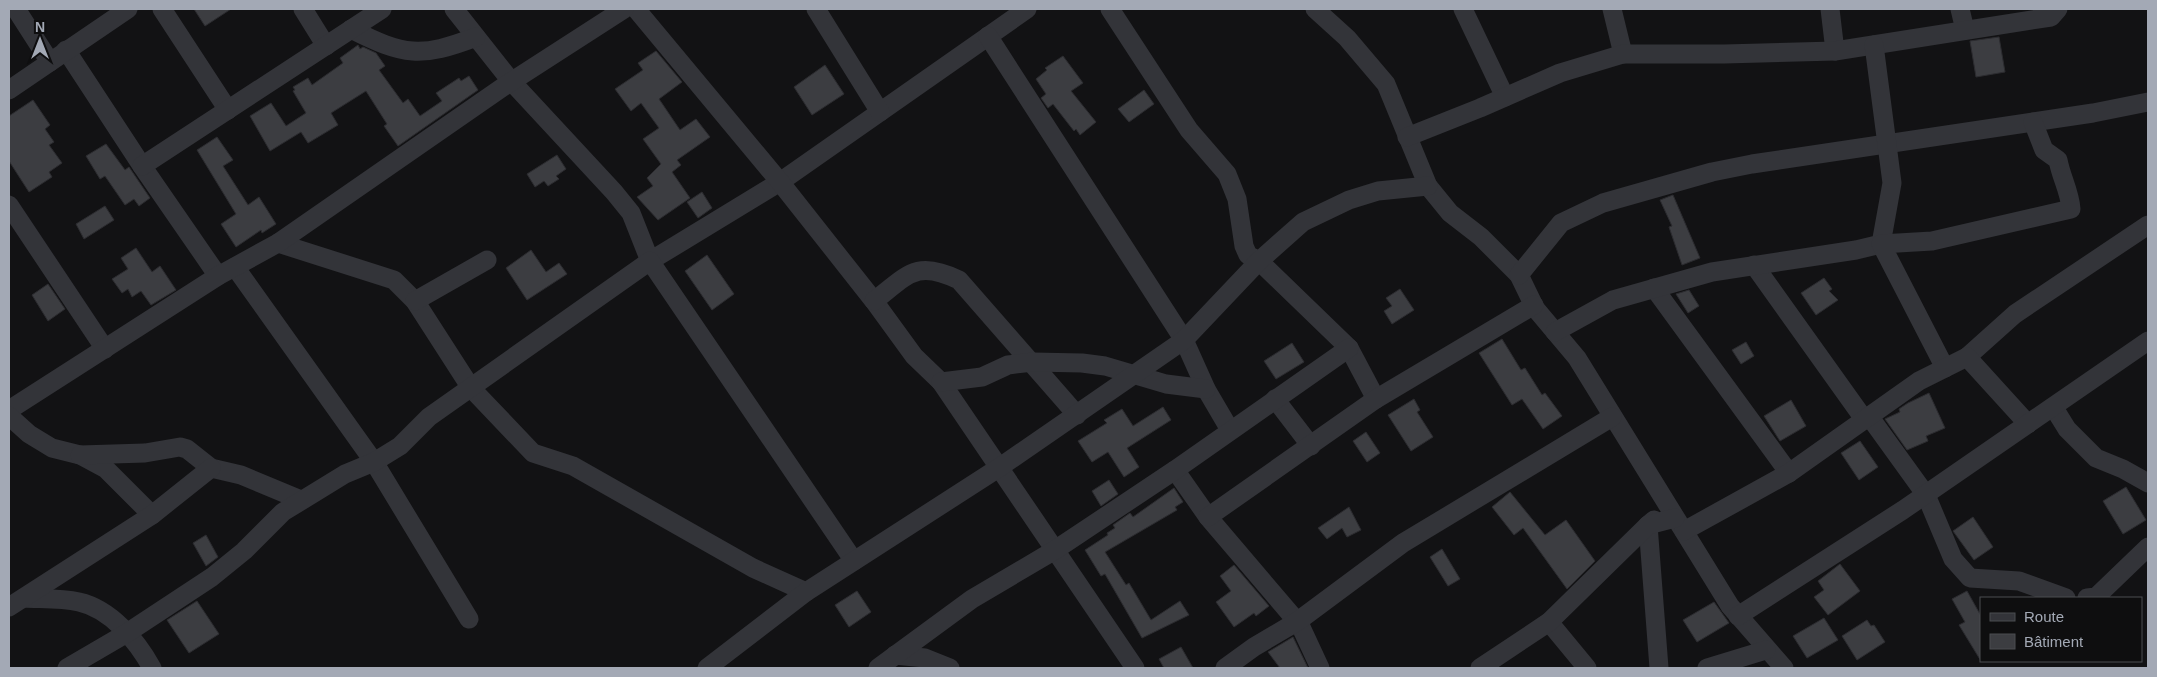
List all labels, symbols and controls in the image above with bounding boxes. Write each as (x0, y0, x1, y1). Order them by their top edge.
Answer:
north arrow (15, 15, 65, 65)
text: N (35, 19, 45, 35)
legend (1980, 597, 2142, 662)
text: Route (2024, 608, 2064, 625)
text: Bâtiment (2024, 633, 2084, 650)

